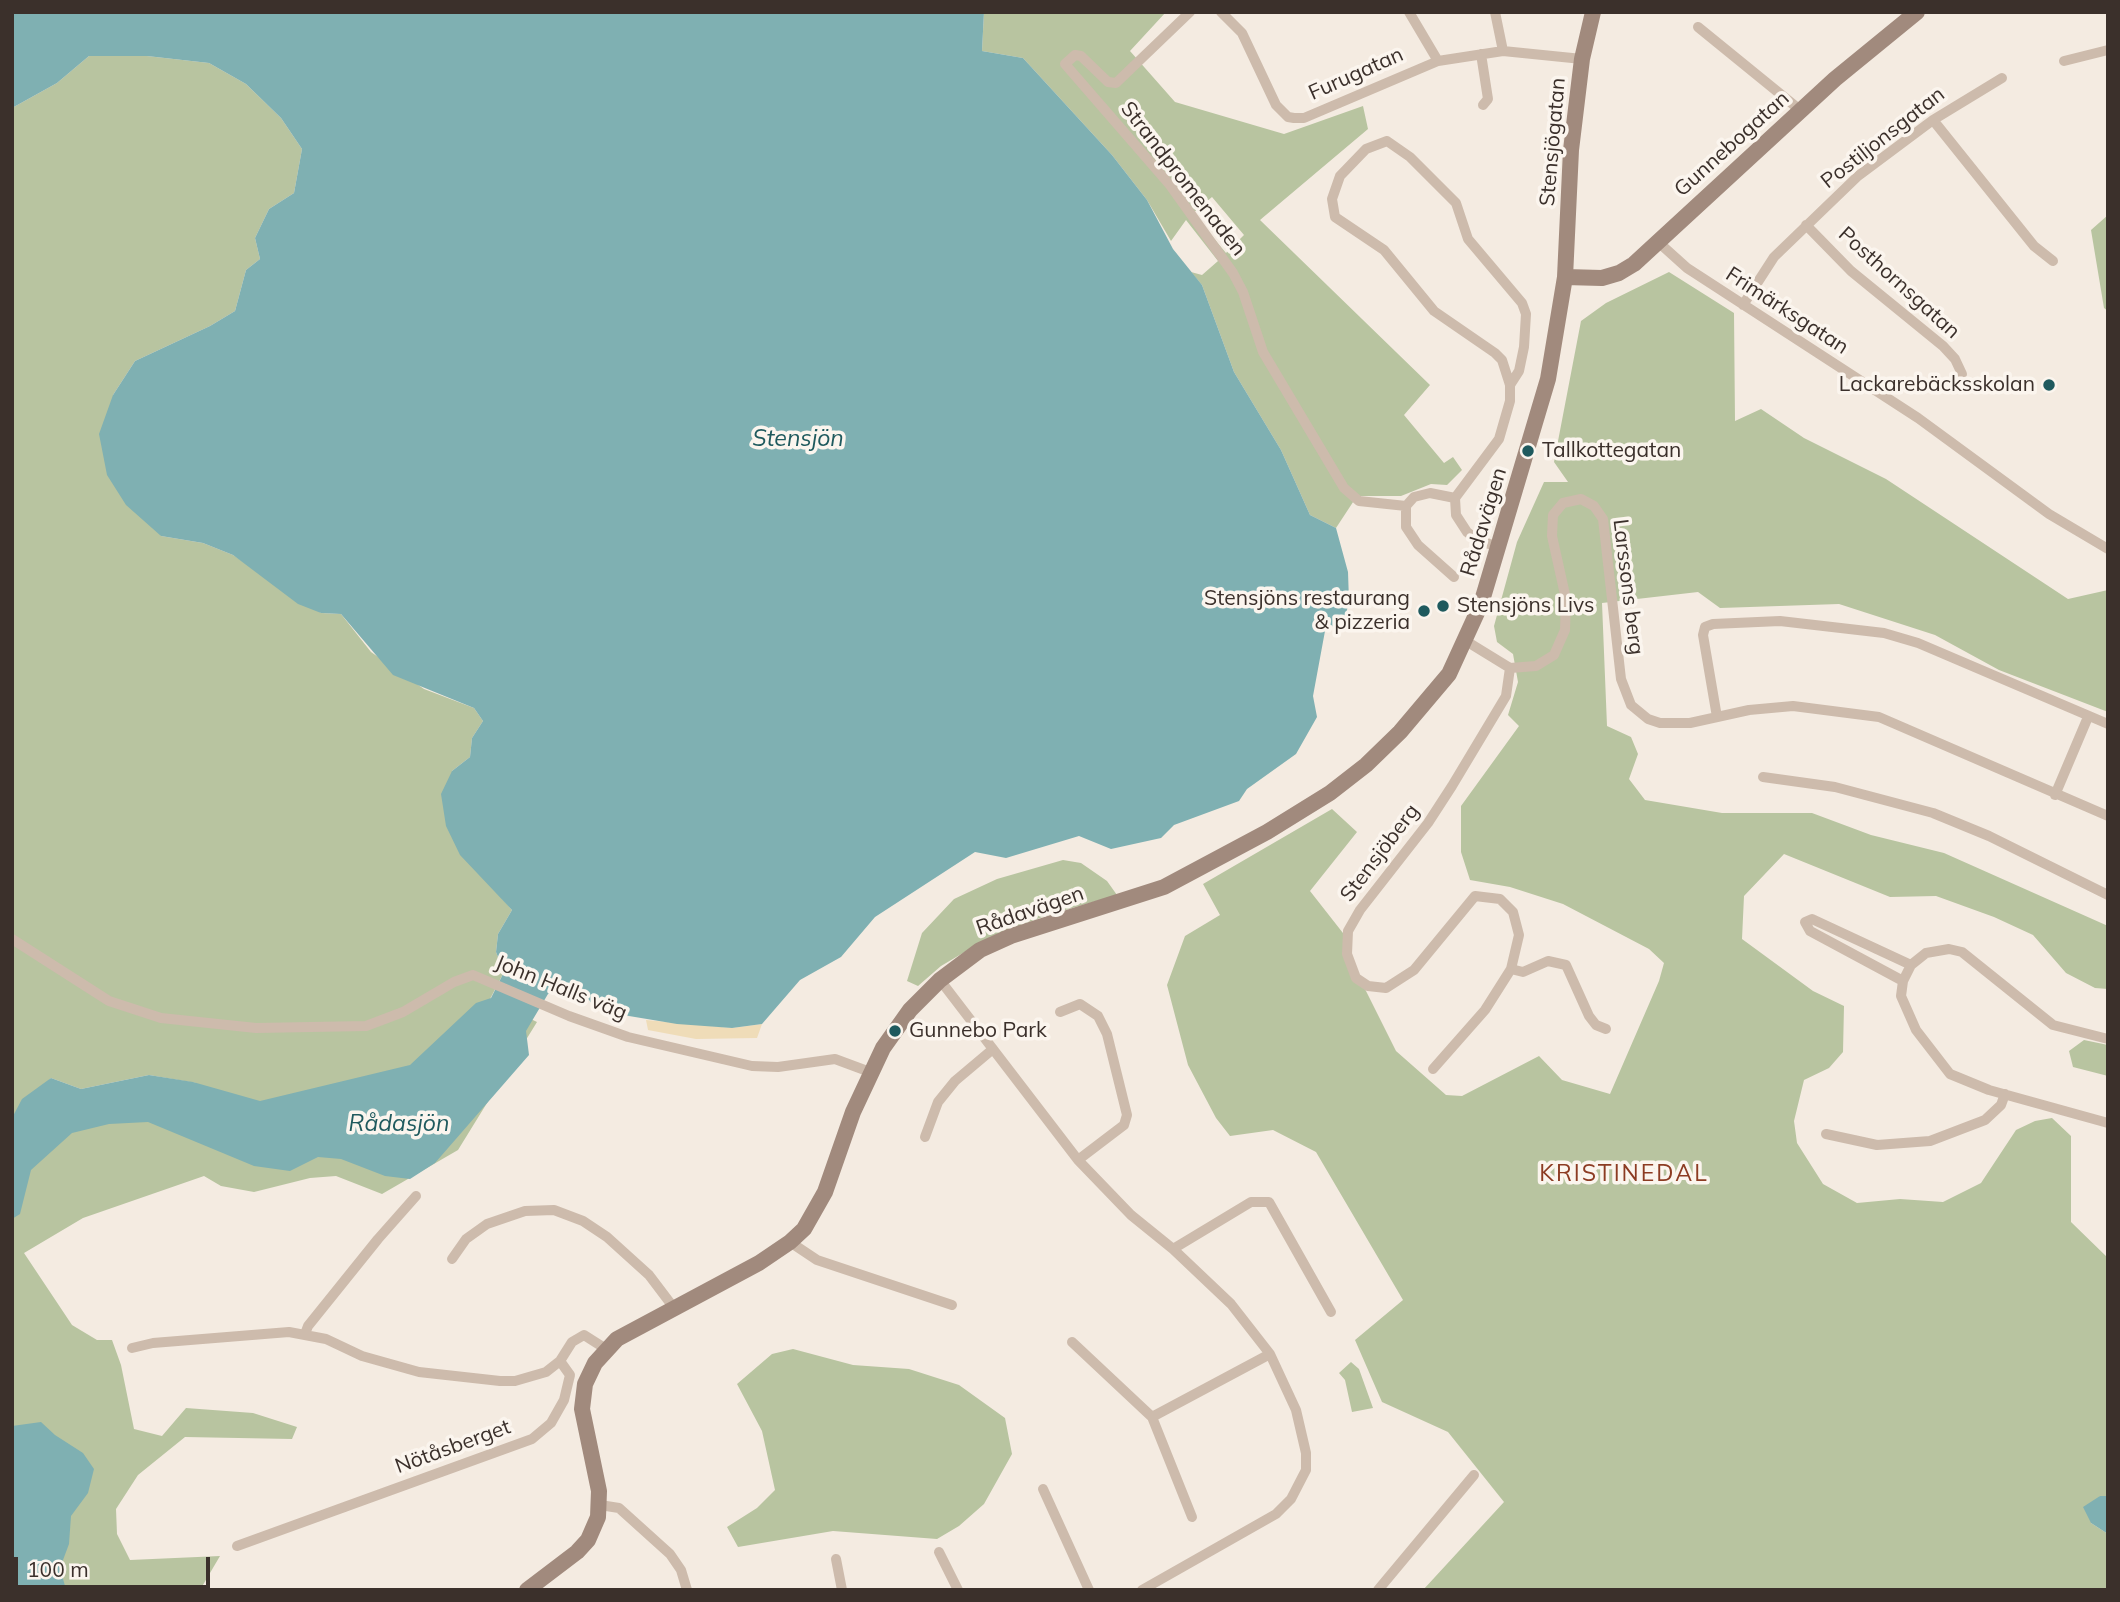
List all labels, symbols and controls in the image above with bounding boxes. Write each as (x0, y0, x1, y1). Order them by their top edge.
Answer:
street label: Furugatan (1305, 42, 1407, 106)
street label: Stensjögatan (1535, 77, 1571, 207)
street label: Postiljonsgatan (1816, 82, 1950, 194)
street label: Gunnebogatan (1669, 86, 1795, 202)
street label: Strandpromenaden (1115, 97, 1251, 261)
street label: Posthornsgatan (1833, 222, 1965, 344)
street label: Frimärksgatan (1721, 262, 1853, 360)
place label: Lackarebäcksskolan (1839, 372, 2035, 398)
marker: Lackarebäcksskolan (2041, 377, 2057, 393)
water label: Stensjön (752, 425, 844, 453)
place label: Tallkottegatan (1542, 438, 1681, 464)
marker: Tallkottegatan (1520, 443, 1536, 459)
street label: Rådavägen (1456, 465, 1512, 579)
street label: Larssons berg (1607, 518, 1649, 656)
place label: Stensjöns restaurang & pizzeria (1204, 586, 1410, 636)
place label: Stensjöns Livs (1457, 593, 1594, 619)
marker: Stensjöns Livs (1435, 598, 1451, 614)
marker: Stensjöns restaurang & pizzeria (1416, 603, 1432, 619)
street label: Stensjöberg (1335, 799, 1425, 907)
street label: Rådavägen (973, 881, 1087, 941)
street label: John Halls väg (491, 950, 631, 1026)
place label: Gunnebo Park (909, 1018, 1047, 1044)
marker: Gunnebo Park (887, 1023, 903, 1039)
water label: Rådasjön (349, 1110, 449, 1138)
district label: KRISTINEDAL (1541, 1160, 1707, 1188)
street label: Nötåsberget (392, 1414, 514, 1480)
scale bar (18, 1542, 214, 1586)
text: 100 m (27, 1556, 89, 1582)

